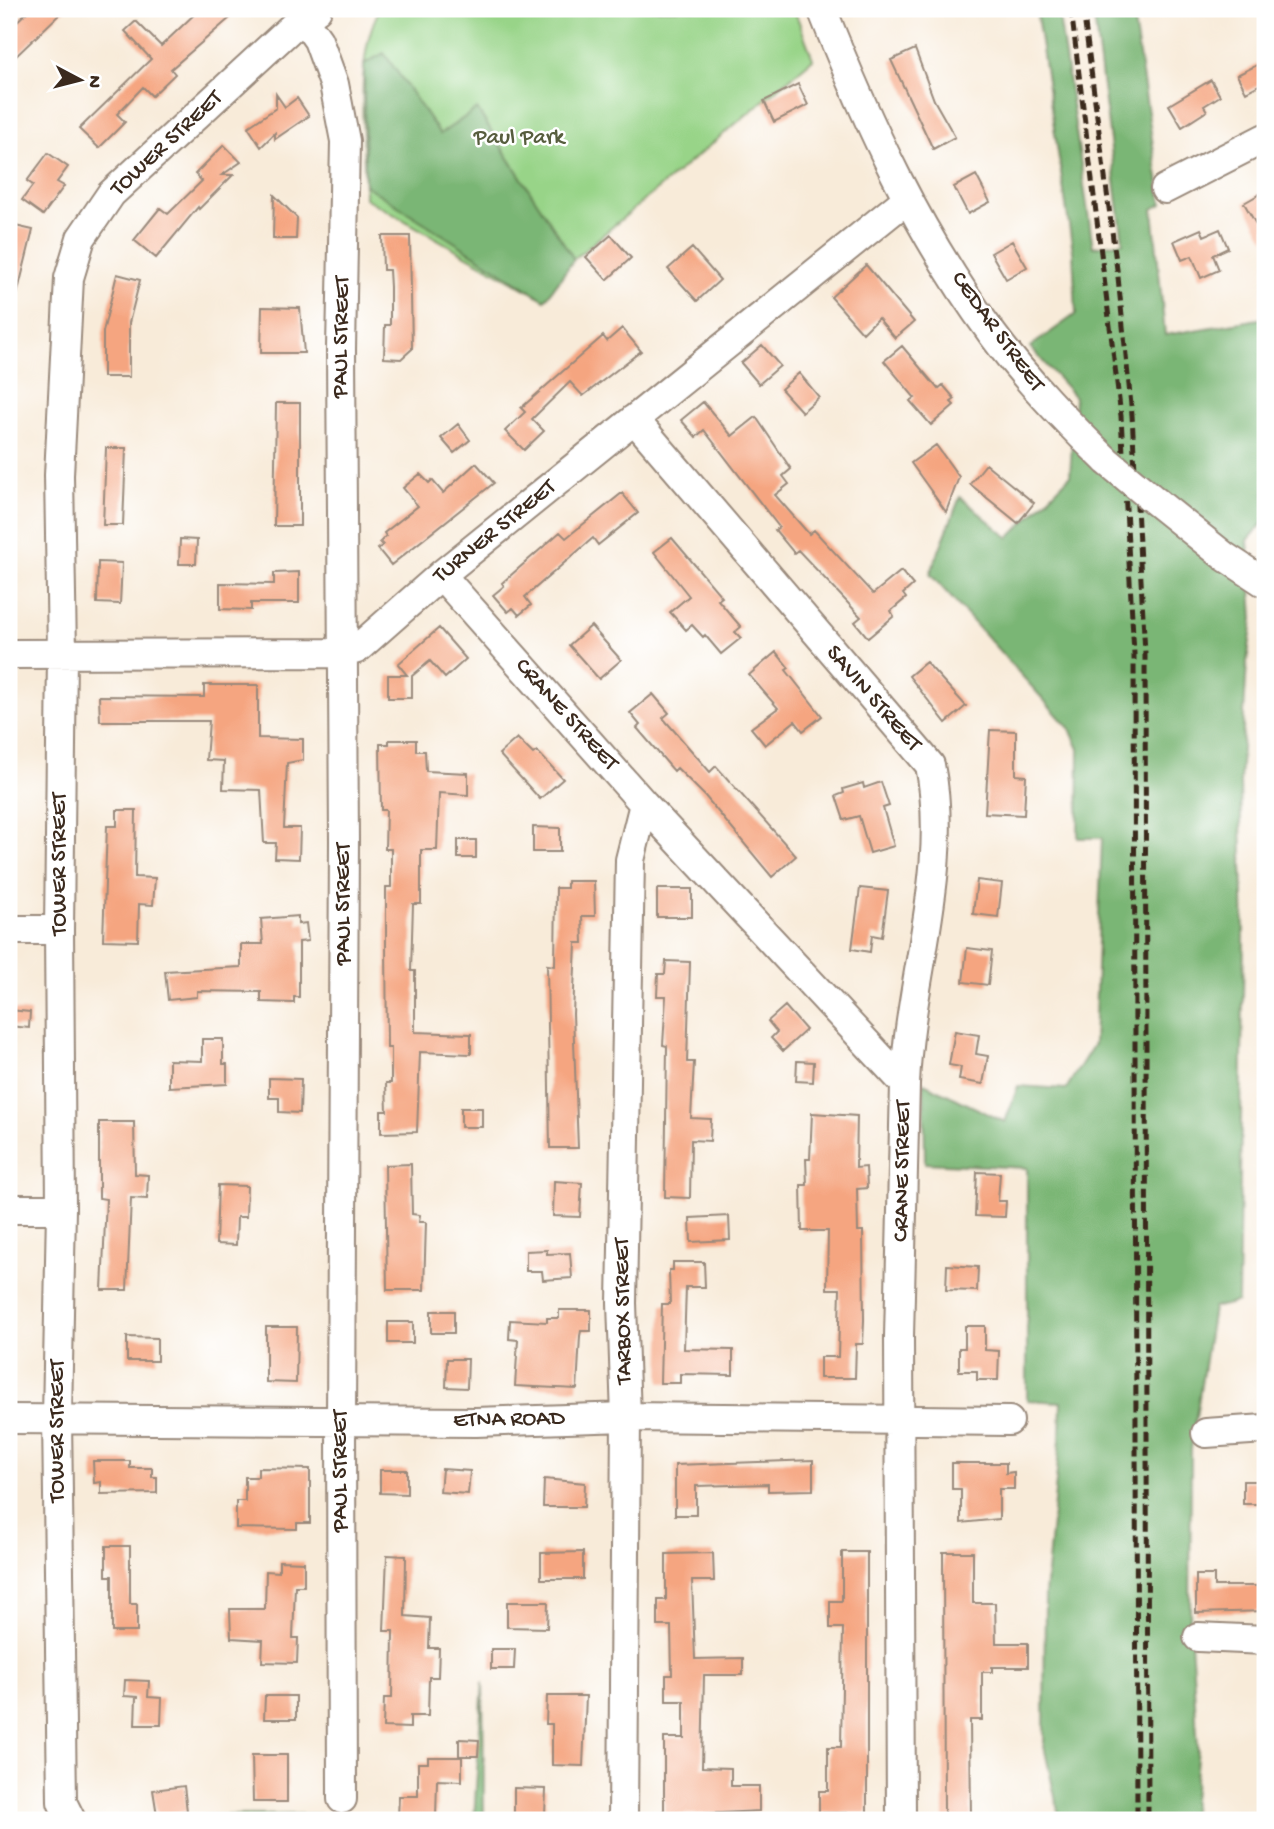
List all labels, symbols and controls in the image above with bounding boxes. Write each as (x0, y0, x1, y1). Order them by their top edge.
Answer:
north arrow (46, 46, 116, 116)
text: N (81, 74, 106, 89)
street label: TOWER STREET (104, 85, 229, 204)
park label: Paul Park (473, 125, 567, 152)
street label: CEDAR STREET (944, 267, 1050, 398)
street label: PAUL STREET (327, 274, 357, 399)
street label: TURNER STREET (427, 474, 563, 591)
street label: SAVIN STREET (819, 640, 927, 759)
street label: CRANE STREET (508, 653, 624, 778)
street label: TOWER STREET (47, 791, 74, 938)
street label: PAUL STREET (331, 842, 358, 966)
street label: CRANE STREET (888, 1099, 918, 1242)
street label: TARBOX STREET (609, 1236, 639, 1387)
street label: TOWER STREET (45, 1358, 72, 1505)
street label: ETNA ROAD (453, 1406, 566, 1434)
street label: PAUL STREET (328, 1409, 355, 1533)

